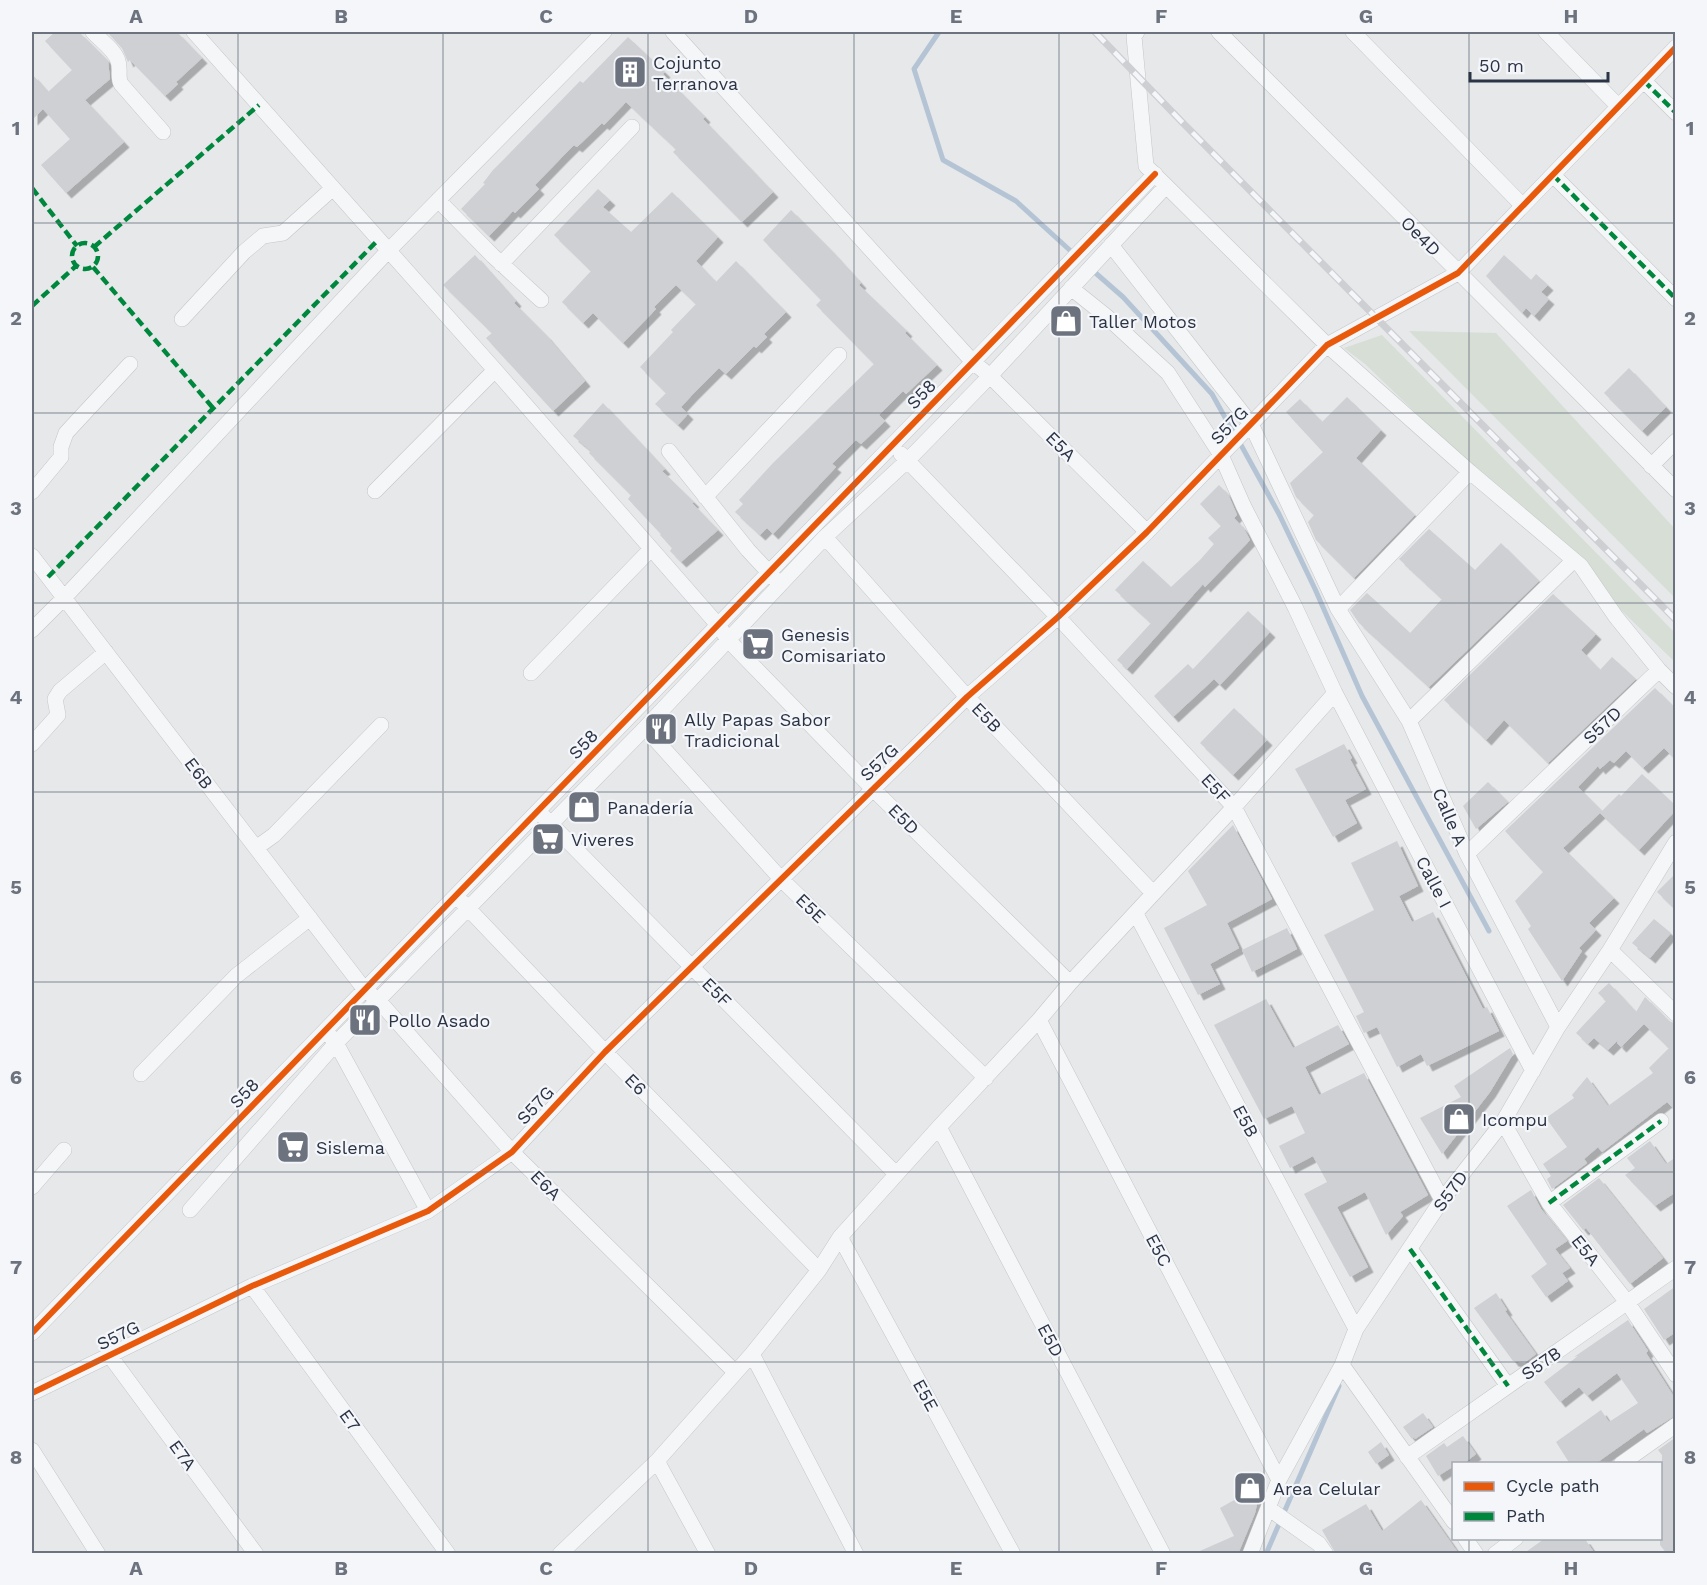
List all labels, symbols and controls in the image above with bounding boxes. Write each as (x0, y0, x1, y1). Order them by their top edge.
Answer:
text: A (129, 4, 143, 28)
text: B (334, 4, 348, 28)
text: C (539, 4, 553, 28)
text: D (744, 4, 758, 28)
text: E (950, 4, 962, 28)
text: F (1155, 4, 1167, 28)
text: G (1359, 4, 1373, 28)
text: H (1564, 4, 1578, 28)
scale bar (1470, 45, 1608, 83)
place label: Cojunto Terranova (653, 52, 738, 94)
building icon: Cojunto Terranova (612, 54, 648, 90)
text: 50 m (1479, 55, 1524, 76)
text: 1 (12, 116, 20, 140)
text: 1 (1686, 116, 1694, 140)
street label: Oe4D (1397, 212, 1445, 260)
shop icon: Taller Motos (1048, 303, 1084, 339)
text: 2 (10, 306, 22, 330)
text: 2 (1684, 306, 1696, 330)
place label: Taller Motos (1089, 311, 1196, 332)
street label: S58 (902, 375, 940, 413)
street label: S57G (1206, 402, 1252, 448)
street label: E5A (1042, 427, 1080, 465)
text: 3 (10, 496, 22, 520)
text: 3 (1684, 496, 1696, 520)
place label: Genesis Comisariato (781, 624, 886, 666)
supermarket icon: Genesis Comisariato (740, 626, 776, 662)
text: 4 (10, 685, 23, 709)
text: 4 (1684, 685, 1697, 709)
street label: E5B (968, 698, 1006, 736)
street label: S57D (1578, 702, 1626, 748)
place label: Ally Papas Sabor Tradicional (684, 709, 831, 751)
restaurant icon: Ally Papas Sabor Tradicional (643, 711, 679, 747)
street label: S58 (564, 725, 602, 763)
street label: S57G (856, 739, 902, 785)
street label: E6B (180, 753, 218, 793)
street label: E5F (1197, 769, 1235, 807)
street label: Calle A (1428, 785, 1472, 849)
shop icon: Panadería (566, 789, 602, 825)
place label: Panadería (607, 797, 694, 818)
street label: E5D (884, 799, 924, 839)
supermarket icon: Viveres (530, 821, 566, 857)
place label: Viveres (571, 829, 634, 850)
street label: Calle I (1412, 853, 1456, 911)
text: 5 (10, 875, 22, 899)
text: 5 (1684, 875, 1696, 899)
street label: E5E (792, 889, 830, 927)
street label: E5F (698, 973, 736, 1011)
restaurant icon: Pollo Asado (347, 1002, 383, 1038)
place label: Pollo Asado (388, 1010, 490, 1031)
text: 6 (10, 1065, 22, 1089)
text: 6 (1684, 1065, 1696, 1089)
street label: E6 (621, 1069, 651, 1099)
street label: S58 (225, 1074, 263, 1112)
street label: S57G (512, 1081, 558, 1129)
street label: E5B (1229, 1101, 1263, 1141)
shop icon: Icompu (1441, 1101, 1477, 1137)
place label: Icompu (1482, 1109, 1548, 1130)
supermarket icon: Sislema (275, 1129, 311, 1165)
place label: Sislema (316, 1137, 385, 1158)
street label: E6A (526, 1165, 566, 1205)
street label: S57D (1428, 1167, 1472, 1215)
street label: E5C (1142, 1230, 1176, 1270)
street label: E5A (1567, 1230, 1605, 1270)
text: 7 (10, 1255, 22, 1279)
text: 7 (1684, 1255, 1696, 1279)
street label: S57G (93, 1316, 143, 1354)
street label: E5D (1034, 1320, 1068, 1360)
street label: S57B (1517, 1342, 1565, 1384)
street label: E5E (909, 1375, 943, 1415)
street label: E7 (335, 1405, 365, 1435)
street label: E7A (165, 1436, 201, 1474)
text: 8 (10, 1445, 22, 1469)
text: 8 (1684, 1445, 1696, 1469)
legend (1452, 1462, 1662, 1540)
shop icon: Area Celular (1232, 1470, 1268, 1506)
text: Cycle path (1506, 1475, 1600, 1496)
place label: Area Celular (1273, 1478, 1381, 1499)
text: Path (1506, 1505, 1546, 1526)
text: A (129, 1556, 143, 1580)
text: B (334, 1556, 348, 1580)
text: C (539, 1556, 553, 1580)
text: D (744, 1556, 758, 1580)
text: E (950, 1556, 962, 1580)
text: F (1155, 1556, 1167, 1580)
text: G (1359, 1556, 1373, 1580)
text: H (1564, 1556, 1578, 1580)

